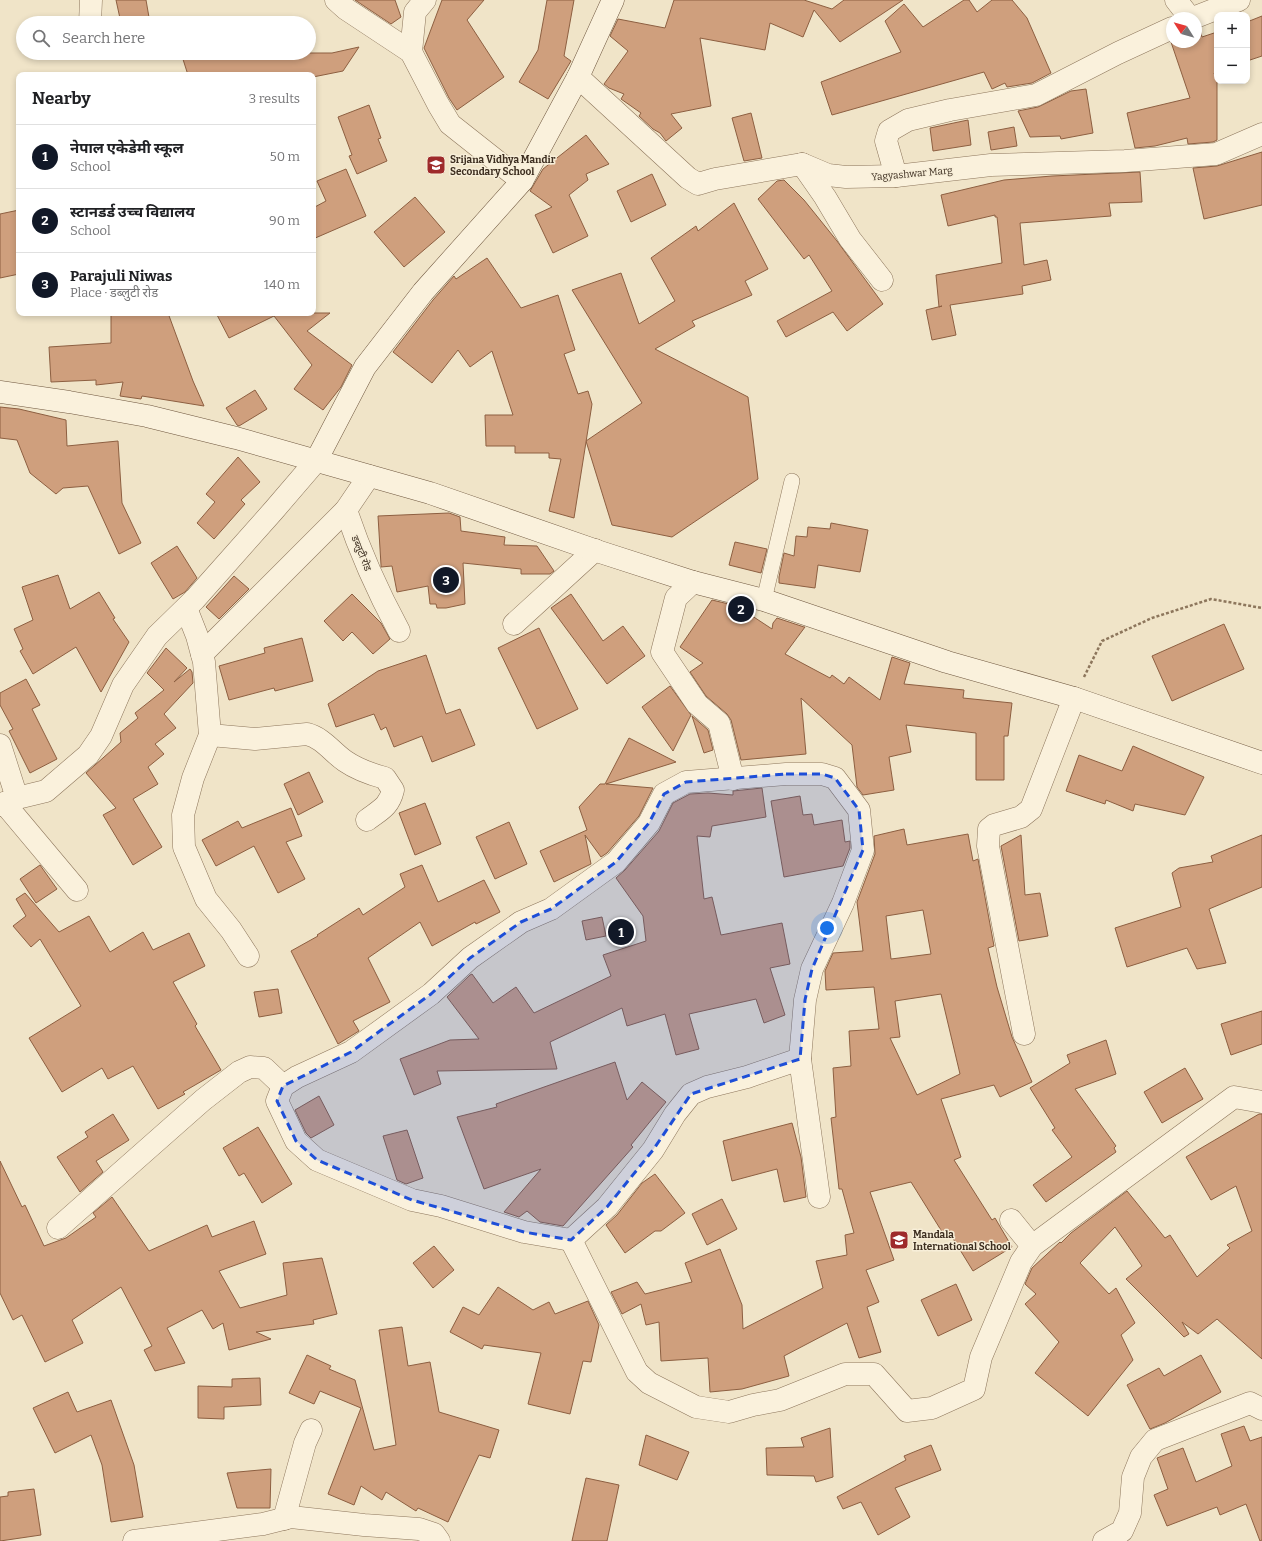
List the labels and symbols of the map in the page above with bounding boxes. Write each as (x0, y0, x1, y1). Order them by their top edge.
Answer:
north arrow (1166, 12, 1202, 48)
school or university icon: Srijana Vidhya Mandir Secondary School (425, 154, 447, 176)
place label: Srijana Vidhya Mandir Secondary School (450, 154, 556, 178)
street label: Yagyashwar Marg (871, 164, 954, 184)
street label: डब्लुटी रोड (348, 533, 374, 573)
pin: 3 (433, 565, 459, 595)
pin: 2 (728, 594, 754, 624)
pin: 1 (608, 917, 634, 947)
your location (817, 918, 837, 938)
school or university icon: Mandala International School (888, 1229, 910, 1251)
place label: Mandala International School (913, 1229, 1011, 1253)

